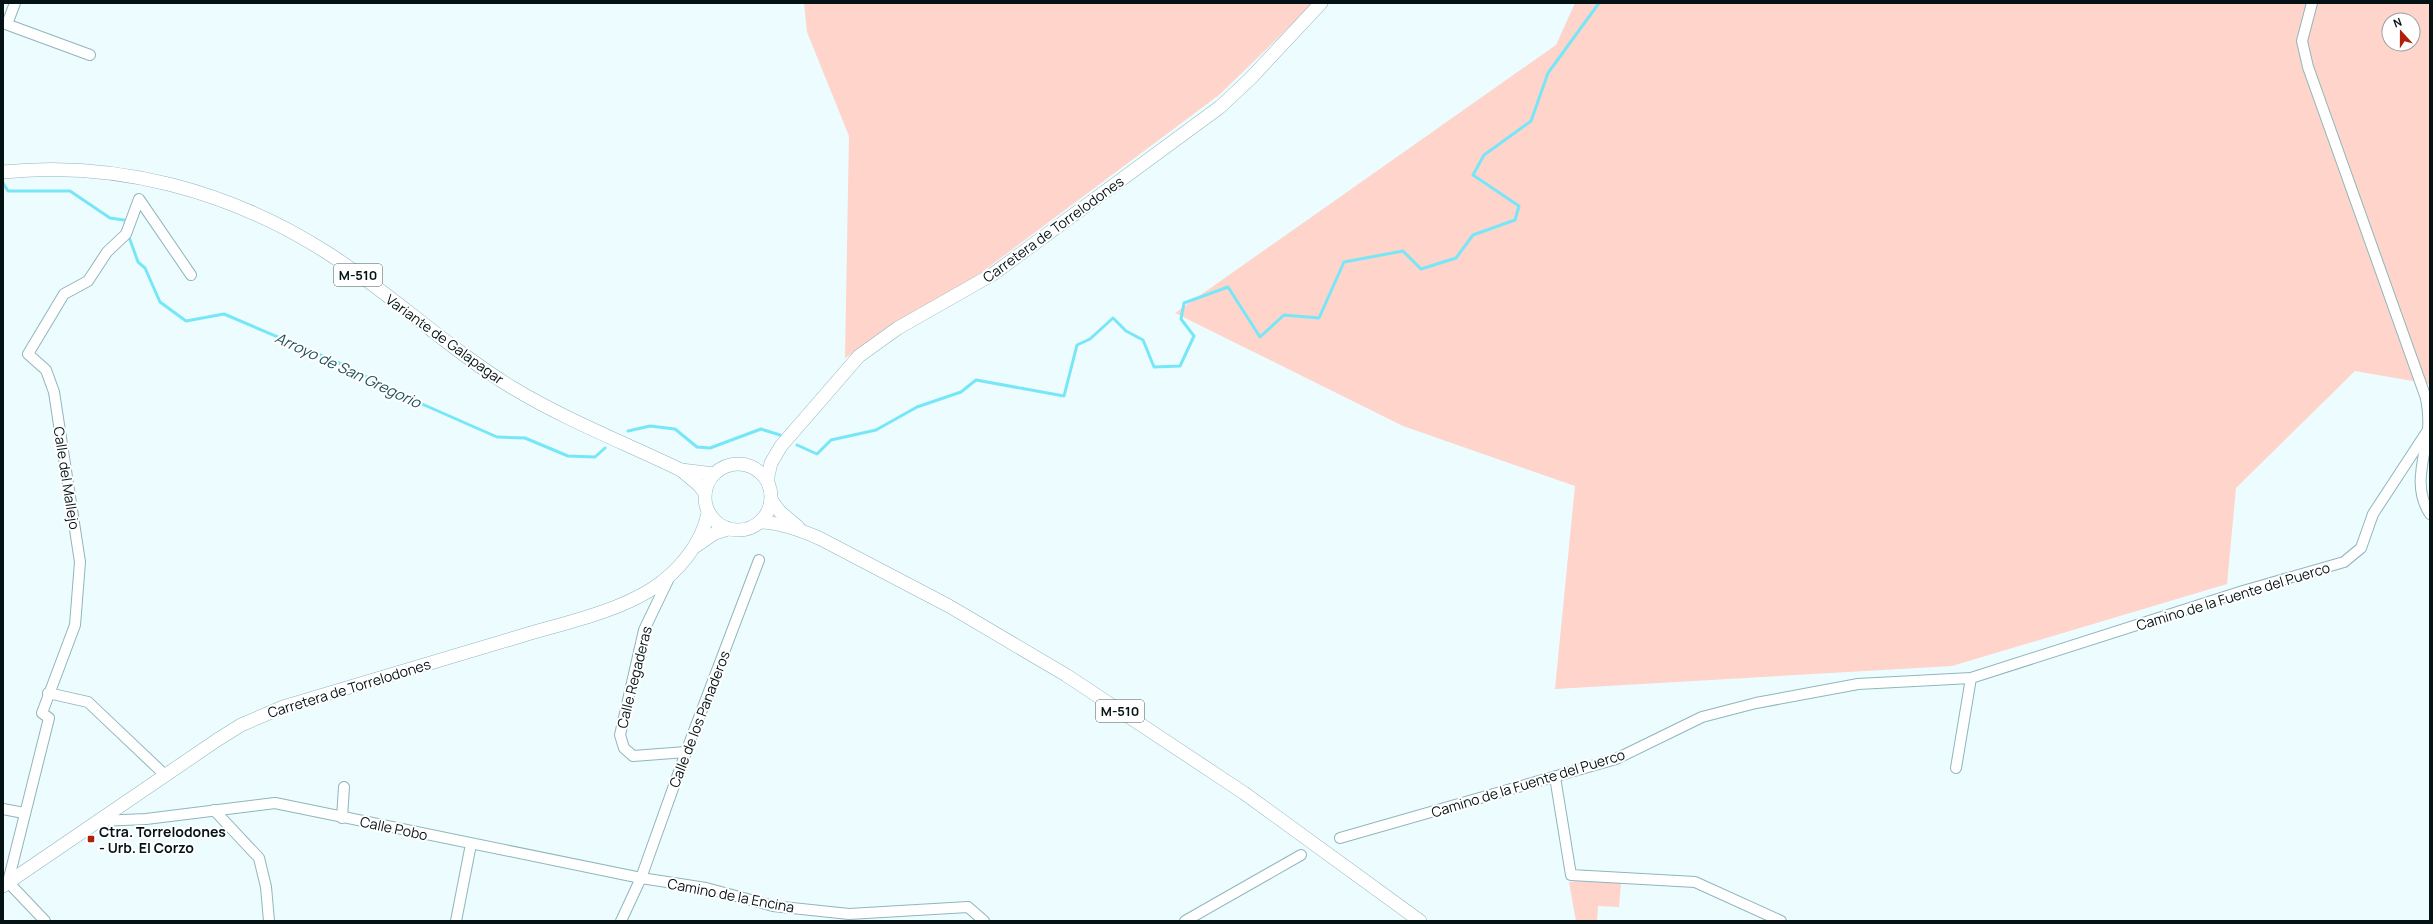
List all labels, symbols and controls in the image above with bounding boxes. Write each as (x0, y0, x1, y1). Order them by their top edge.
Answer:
north arrow (2381, 12, 2421, 52)
text: N (2391, 14, 2404, 31)
street label: Carretera de Torrelodones (979, 171, 1127, 287)
road number: M-510 (334, 264, 382, 286)
street label: Variante de Galapagar (382, 290, 508, 388)
water label: Arroyo de San Gregorio (272, 327, 425, 413)
street label: Calle del Mallejo (49, 425, 85, 531)
street label: Camino de la Fuente del Puerco (2134, 557, 2332, 635)
street label: Calle Regaderas (612, 624, 656, 730)
street label: Calle de los Panaderos (664, 648, 734, 790)
street label: Carretera de Torrelodones (265, 654, 433, 722)
road number: M-510 (1096, 700, 1144, 722)
street label: Camino de la Fuente del Puerco (1429, 744, 1627, 822)
street label: Calle Pobo (358, 812, 430, 844)
place label: Ctra. Torrelodones - Urb. El Corzo (99, 822, 226, 857)
marker: Ctra. Torrelodones - Urb. El Corzo (86, 834, 96, 844)
street label: Camino de la Encina (666, 873, 796, 917)

